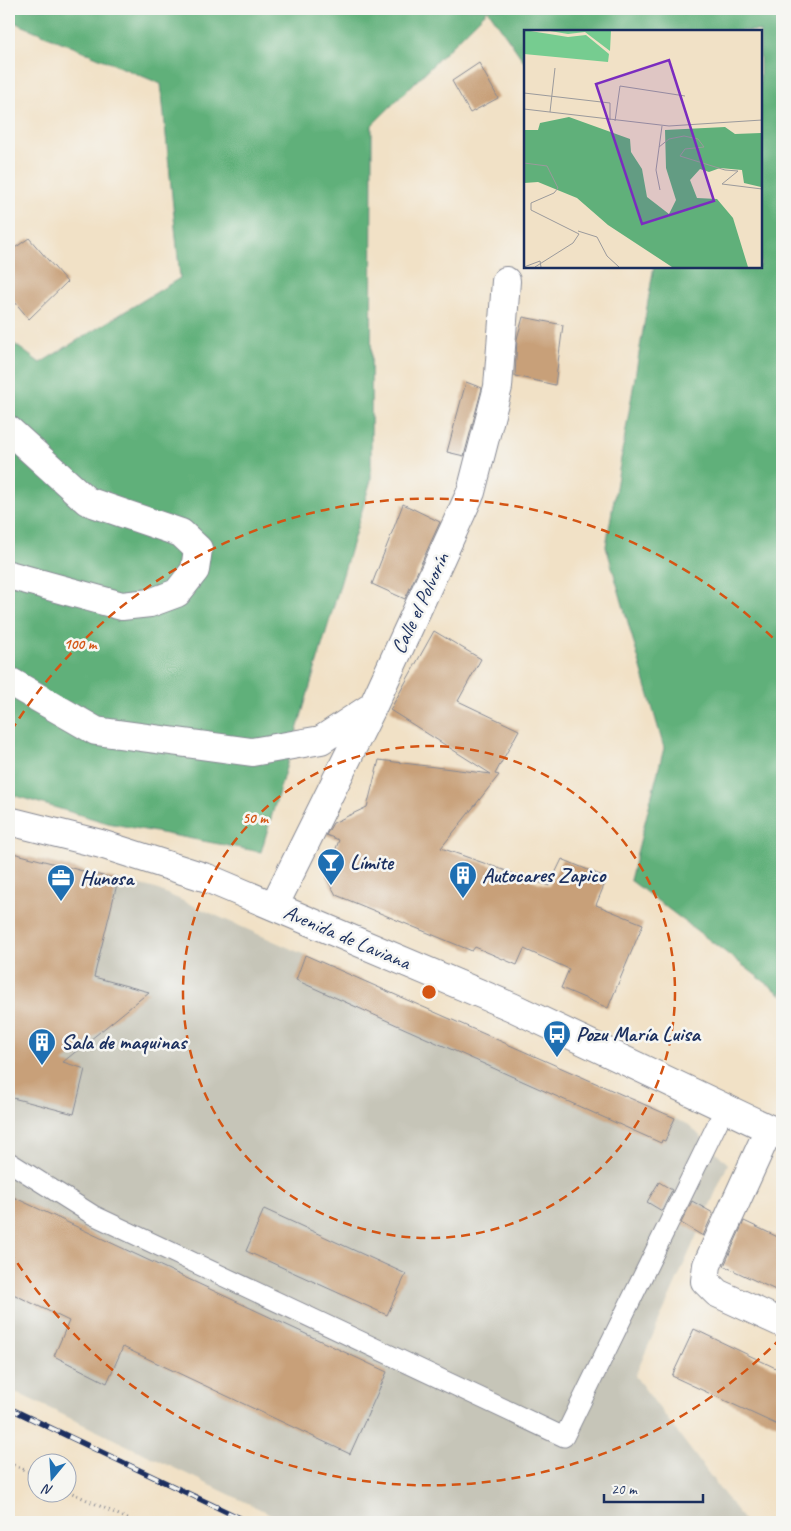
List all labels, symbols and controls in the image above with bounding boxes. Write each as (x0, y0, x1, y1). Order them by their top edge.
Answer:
inset map (524, 30, 761, 268)
street label: Calle el Polvorín (385, 548, 455, 658)
text: 100 m (64, 635, 98, 654)
text: 50 m (242, 809, 269, 828)
bar icon: Límite (316, 847, 346, 886)
place label: Límite (350, 849, 395, 875)
building icon: Autocares Zapico (448, 860, 478, 899)
place label: Autocares Zapico (482, 862, 607, 888)
office icon: Hunosa (46, 863, 76, 902)
place label: Hunosa (80, 865, 135, 891)
street label: Avenida de Laviana (280, 899, 416, 976)
centre of rings (420, 983, 438, 1001)
bus stop icon: Pozu María Luisa (542, 1019, 572, 1058)
place label: Pozu María Luisa (576, 1021, 701, 1047)
building icon: Sala de maquinas (27, 1027, 57, 1066)
place label: Sala de maquinas (61, 1029, 189, 1055)
north arrow (28, 1454, 78, 1504)
scale bar (604, 1471, 702, 1503)
text: N (39, 1480, 55, 1499)
text: 20 m (611, 1480, 638, 1499)

